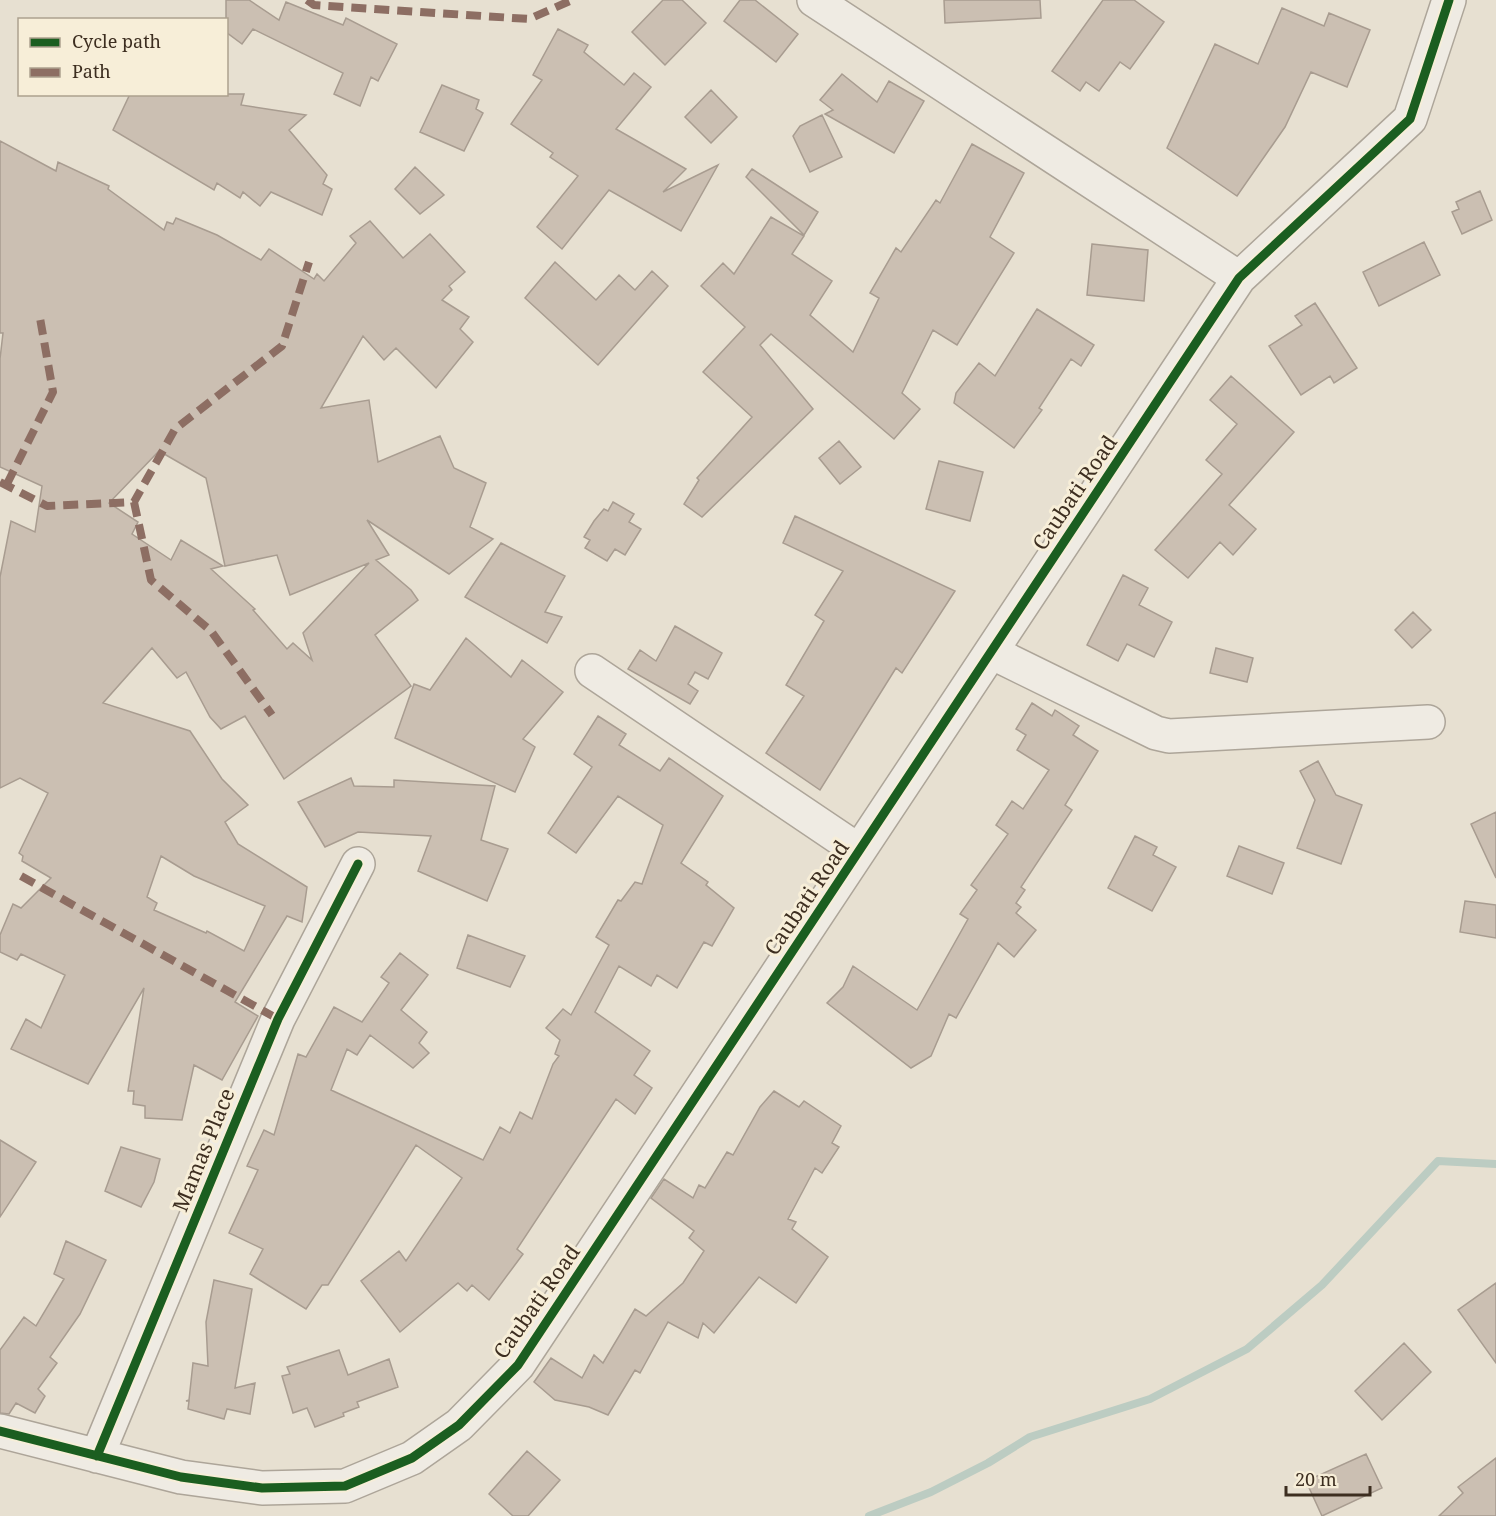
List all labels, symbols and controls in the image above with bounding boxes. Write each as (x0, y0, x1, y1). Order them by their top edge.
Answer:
legend (18, 18, 228, 96)
text: Cycle path (72, 29, 161, 53)
text: Path (72, 59, 111, 83)
street label: Caubati Road (1025, 429, 1123, 555)
street label: Caubati Road (757, 834, 855, 960)
street label: Mamas Place (166, 1084, 241, 1215)
street label: Caubati Road (487, 1239, 586, 1364)
scale bar (1286, 1459, 1370, 1497)
text: 20 m (1295, 1467, 1337, 1491)

